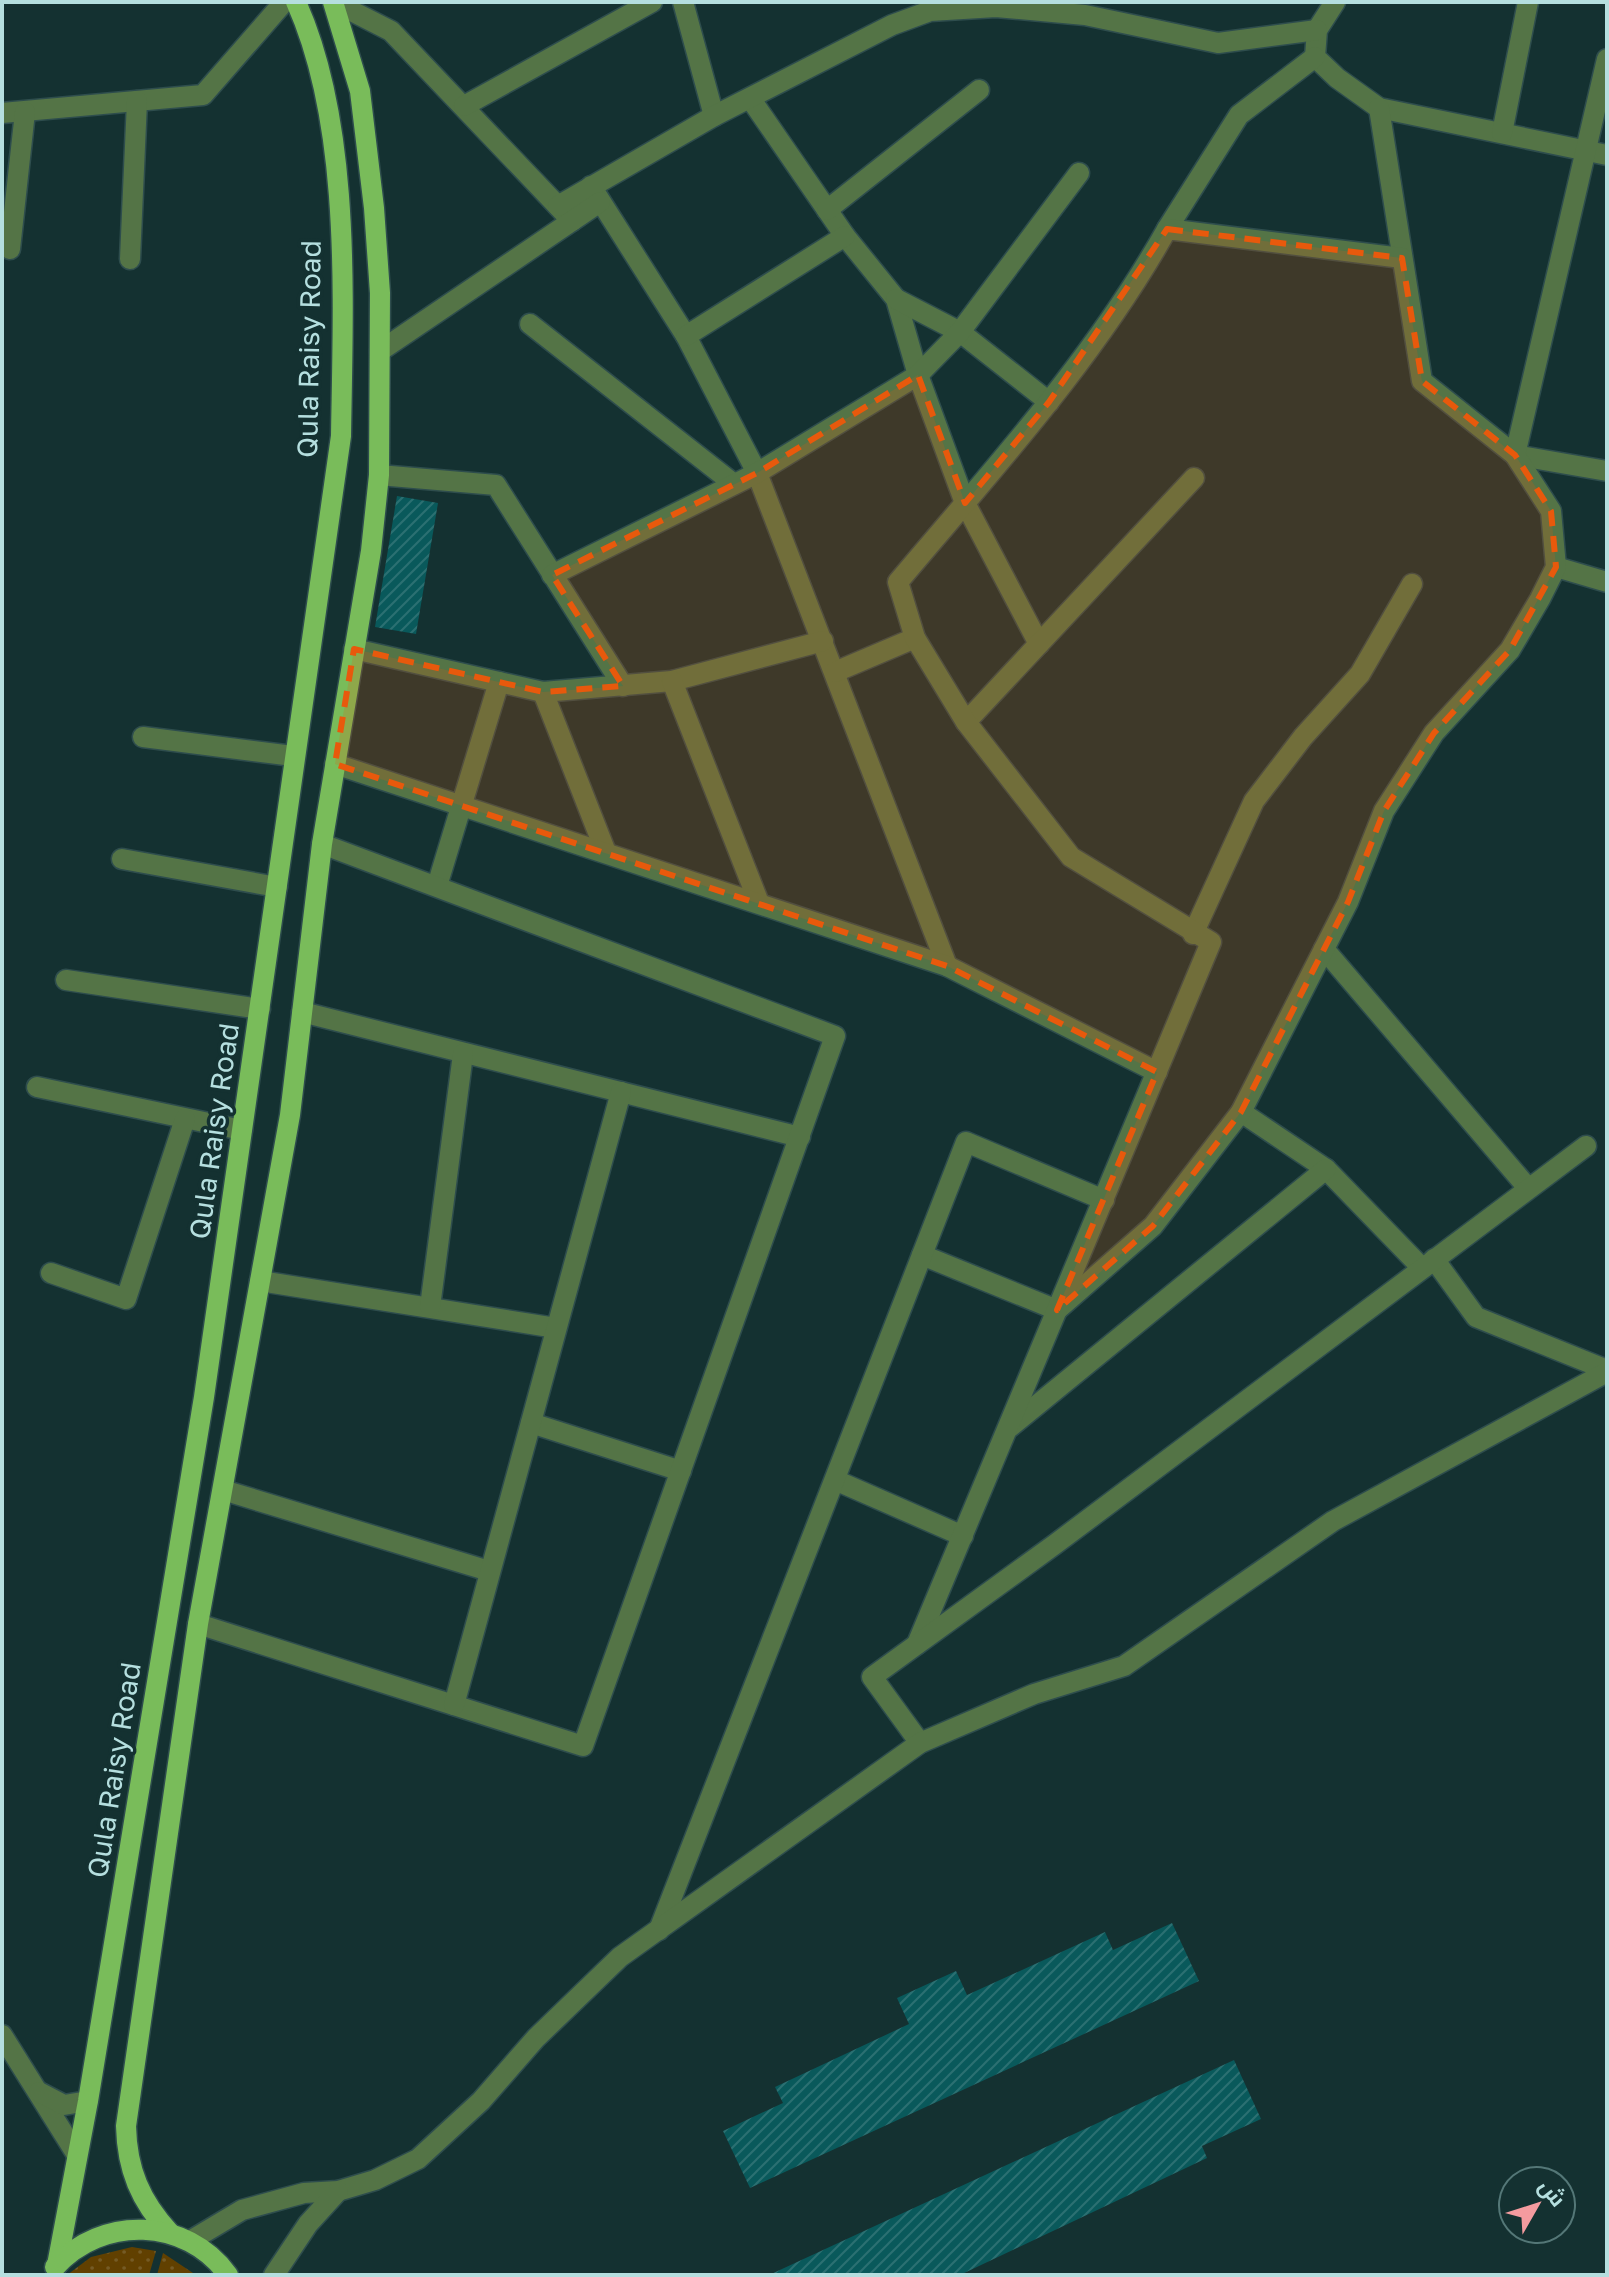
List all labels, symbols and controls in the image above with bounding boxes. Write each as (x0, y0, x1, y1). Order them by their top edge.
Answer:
street label: Qula Raisy Road (290, 240, 327, 458)
street label: Qula Raisy Road (182, 1021, 245, 1241)
street label: Qula Raisy Road (80, 1660, 147, 1880)
north arrow (1497, 2165, 1577, 2245)
text: ش (1533, 2173, 1572, 2212)

